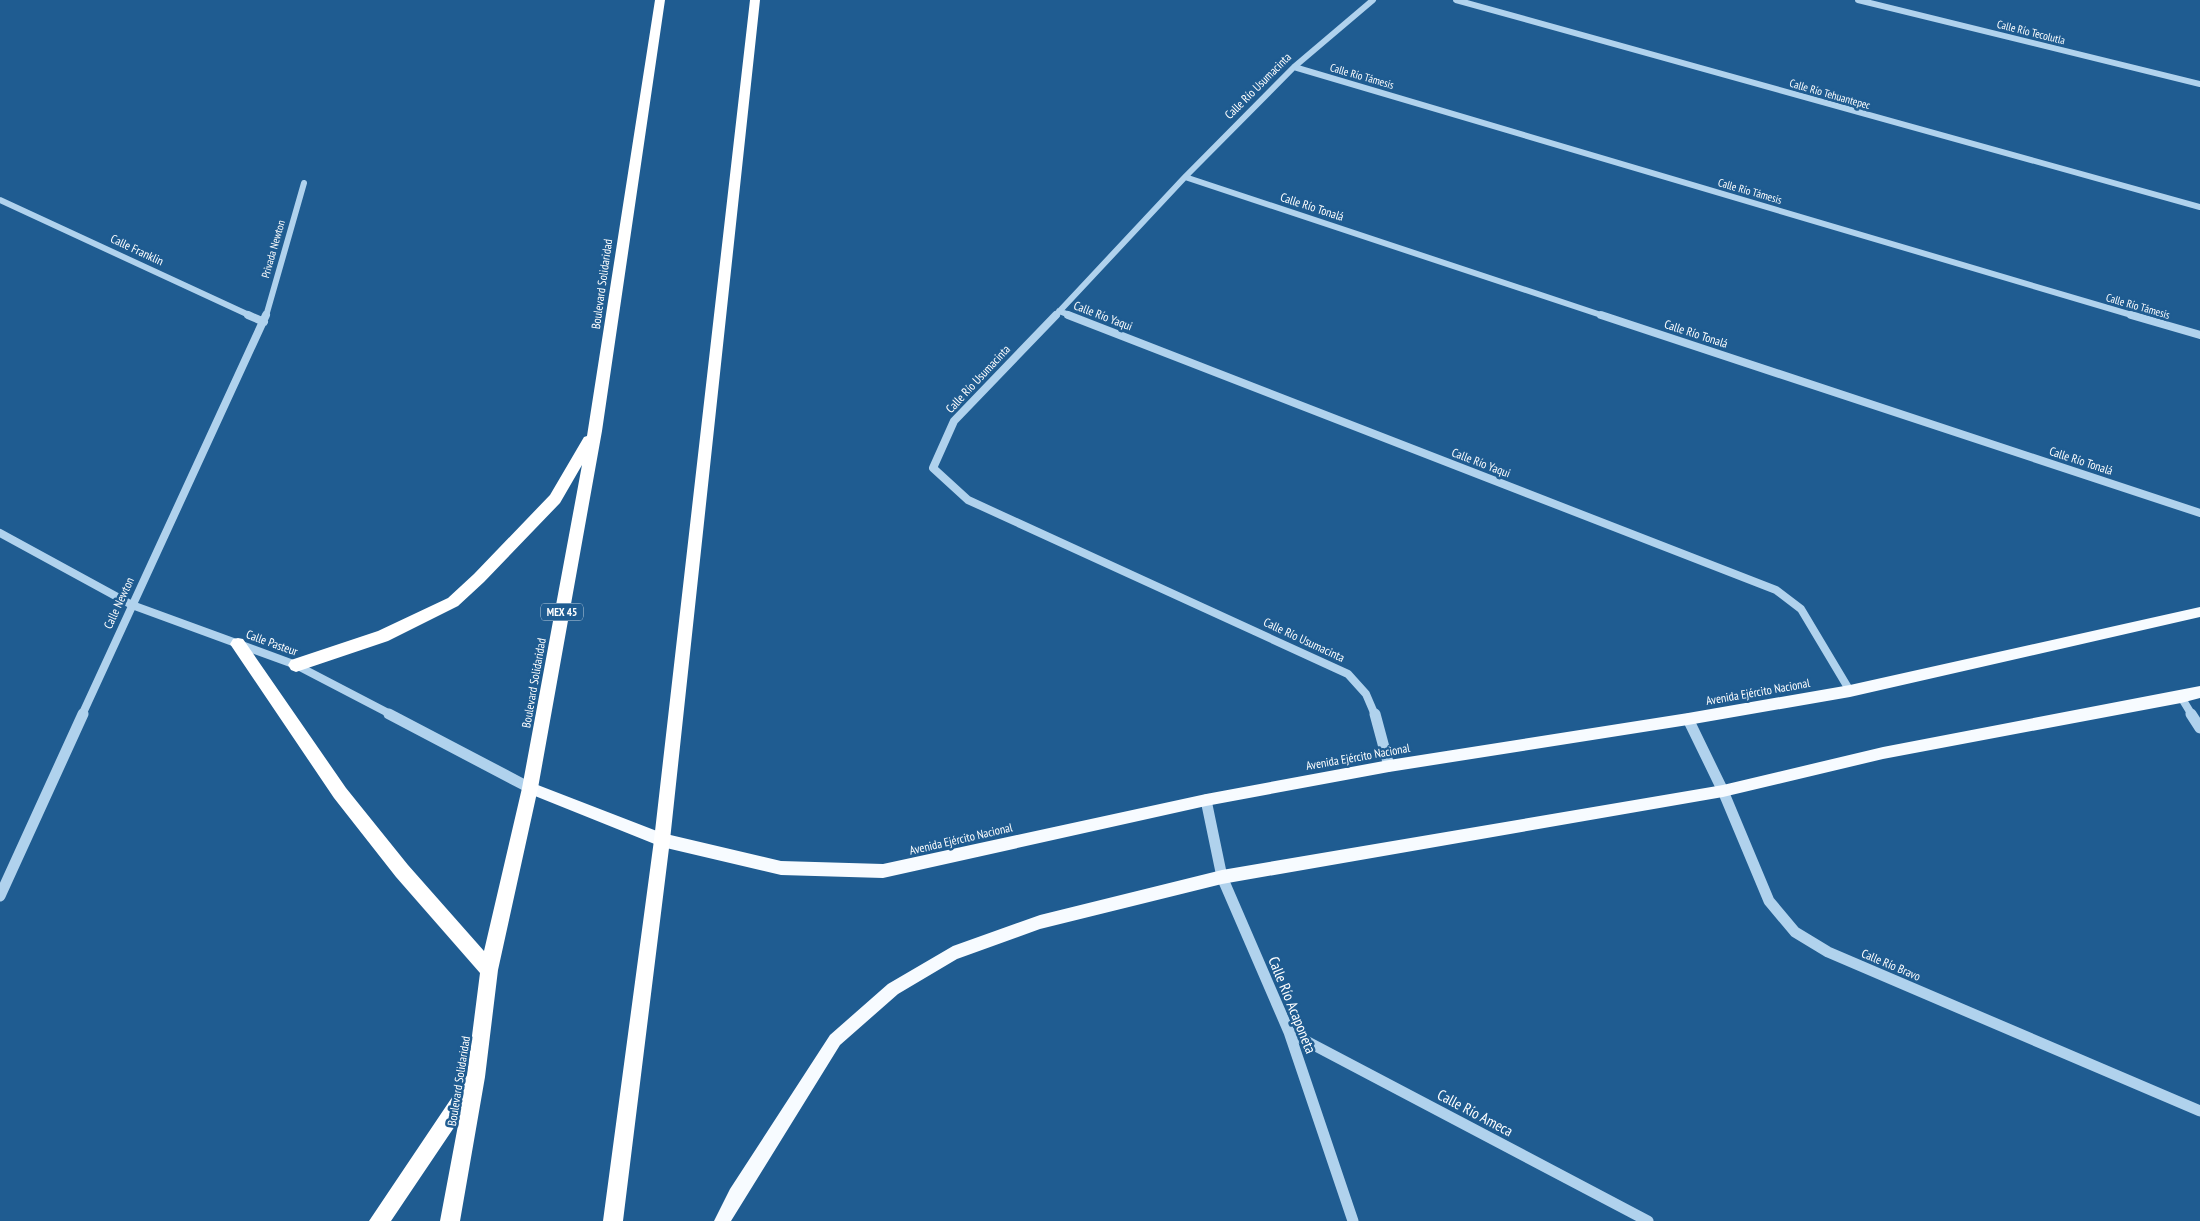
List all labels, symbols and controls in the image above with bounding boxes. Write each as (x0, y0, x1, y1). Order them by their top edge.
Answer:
street label: Calle Río Tecolutla (1995, 17, 2067, 47)
street label: Calle Río Usumacinta (1221, 49, 1294, 122)
street label: Calle Río Támesis (1328, 60, 1396, 92)
street label: Calle Río Tehuantepec (1788, 76, 1872, 112)
street label: Calle Río Támesis (1716, 175, 1784, 207)
street label: Calle Río Tonalá (1278, 189, 1346, 224)
street label: Privada Newton (258, 218, 288, 280)
street label: Calle Franklin (108, 231, 166, 268)
street label: Boulevard Solidaridad (588, 238, 615, 330)
street label: Calle Río Támesis (2104, 290, 2172, 322)
street label: Calle Río Yaqui (1072, 297, 1135, 334)
street label: Calle Río Tonalá (1662, 316, 1730, 351)
street label: Calle Río Usumacinta (942, 341, 1013, 416)
street label: Calle Río Tonalá (2047, 443, 2115, 478)
street label: Calle Río Yaqui (1450, 444, 1513, 481)
street label: Calle Newton (100, 575, 137, 631)
road number: MEX 45 (541, 604, 583, 620)
street label: Calle Río Usumacinta (1261, 614, 1347, 665)
street label: Calle Pasteur (244, 626, 301, 659)
street label: Boulevard Solidaridad (518, 637, 549, 729)
street label: Avenida Ejército Nacional (1705, 675, 1811, 708)
street label: Avenida Ejército Nacional (1305, 740, 1411, 773)
street label: Avenida Ejército Nacional (908, 819, 1014, 858)
street label: Calle Río Bravo (1859, 945, 1923, 984)
street label: Calle Río Acaponeta (1264, 954, 1321, 1056)
street label: Boulevard Solidaridad (444, 1035, 473, 1127)
street label: Calle Río Ameca (1434, 1085, 1516, 1140)

